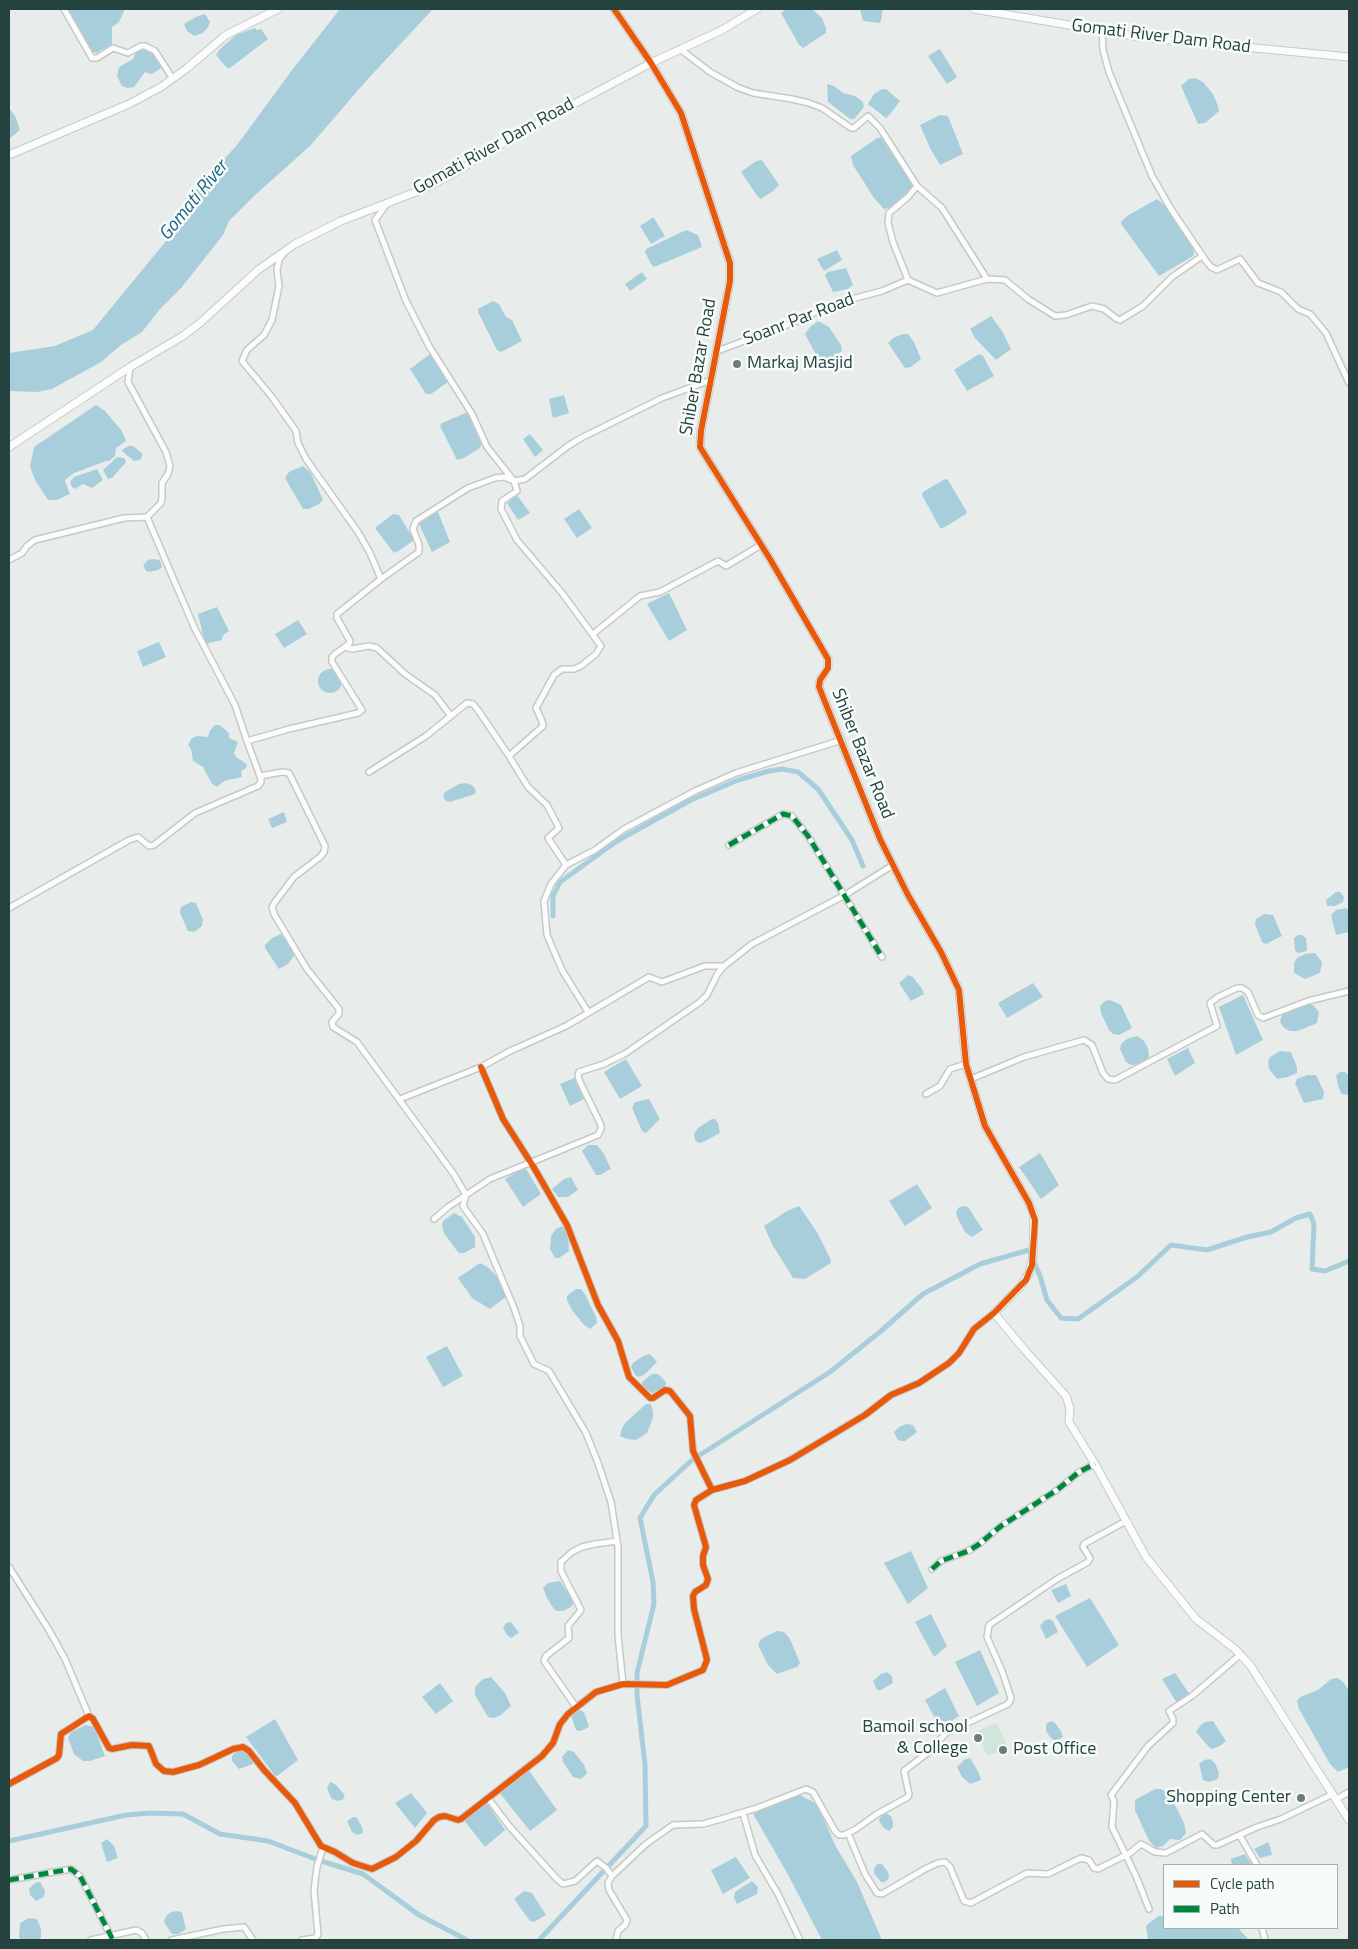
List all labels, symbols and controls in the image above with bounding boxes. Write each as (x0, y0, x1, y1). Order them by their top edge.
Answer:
street label: Gomati River Dam Road (1070, 15, 1252, 59)
street label: Gomati River Dam Road (410, 94, 578, 200)
water label: Gomati River (155, 156, 233, 246)
street label: Soanr Par Road (741, 289, 857, 351)
street label: Shiber Bazar Road (676, 297, 722, 437)
place label: Markaj Masjid (747, 353, 853, 375)
marker: Markaj Masjid (731, 358, 743, 370)
street label: Shiber Bazar Road (826, 686, 898, 822)
place label: Bamoil school & College (862, 1717, 968, 1760)
marker: Bamoil school & College (972, 1732, 984, 1744)
place label: Post Office (1013, 1739, 1096, 1761)
marker: Post Office (997, 1744, 1009, 1756)
place label: Shopping Center (1166, 1787, 1291, 1809)
marker: Shopping Center (1295, 1792, 1307, 1804)
legend (1163, 1864, 1338, 1929)
text: Cycle path (1210, 1872, 1275, 1895)
text: Path (1210, 1897, 1240, 1920)

